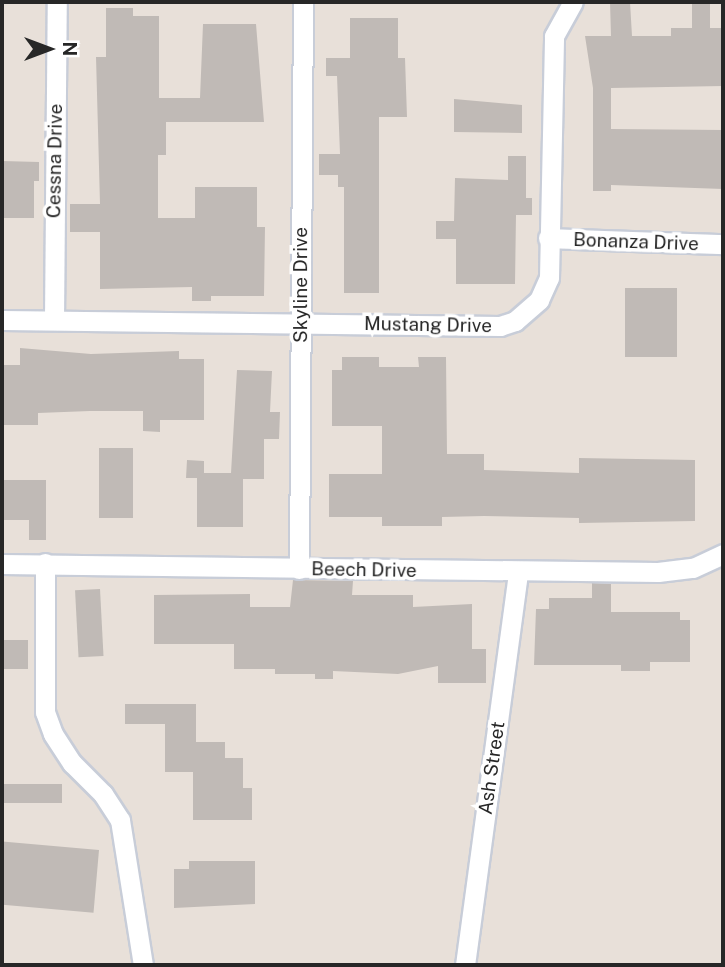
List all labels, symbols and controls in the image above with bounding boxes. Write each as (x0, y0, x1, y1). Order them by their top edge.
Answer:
north arrow (14, 14, 84, 84)
text: N (59, 42, 81, 56)
street label: Cessna Drive (43, 104, 67, 218)
street label: Skyline Drive (290, 227, 312, 343)
street label: Bonanza Drive (573, 228, 699, 256)
street label: Mustang Drive (364, 312, 492, 338)
street label: Beech Drive (311, 558, 417, 582)
street label: Ash Street (474, 720, 510, 816)

